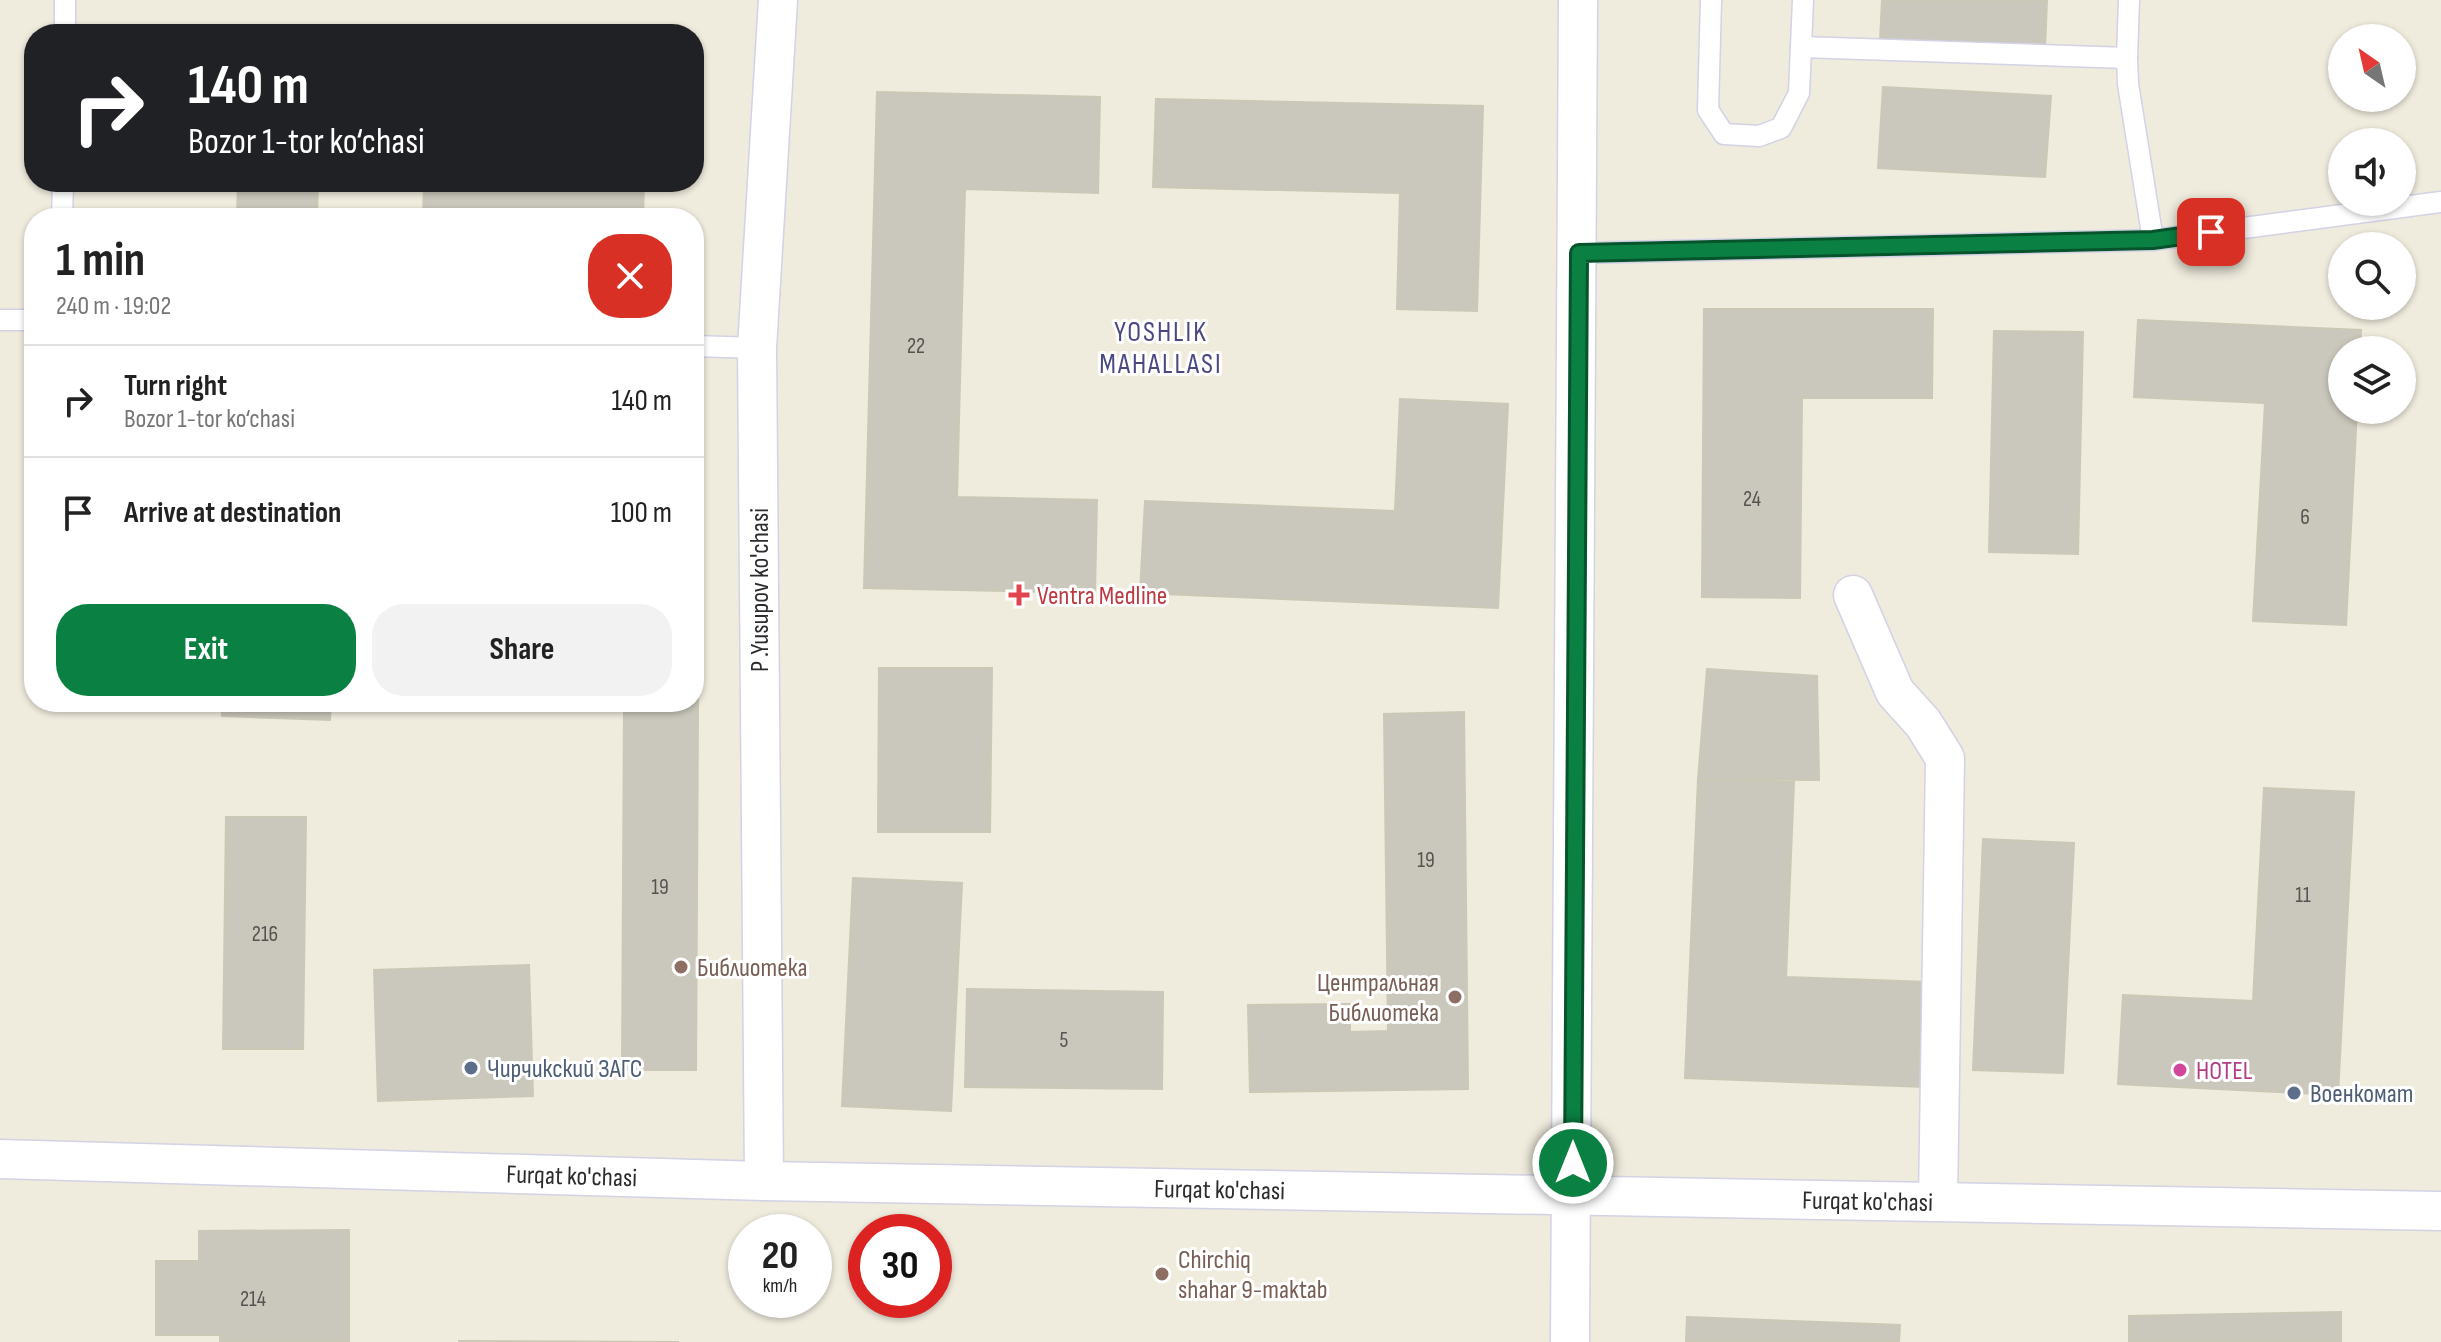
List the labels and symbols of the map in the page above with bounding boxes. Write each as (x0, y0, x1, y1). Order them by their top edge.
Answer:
north arrow (2328, 24, 2416, 112)
pin (2177, 198, 2245, 266)
district label: YOSHLIK MAHALLASI (1099, 316, 1223, 381)
house number: 22 (907, 333, 925, 360)
house number: 24 (1743, 486, 1761, 513)
house number: 6 (2300, 504, 2310, 531)
street label: P .Yusupov ko'chasi (745, 508, 776, 672)
place label: Ventra Medline (1037, 581, 1167, 612)
marker: Ventra Medline (1008, 584, 1030, 606)
house number: 19 (1417, 847, 1435, 874)
house number: 19 (651, 874, 669, 901)
house number: 11 (2295, 882, 2311, 909)
house number: 216 (252, 921, 278, 948)
place label: Библиотека (697, 953, 807, 984)
marker: Библиотека (672, 958, 690, 976)
place label: Центральная Библиотека (1317, 968, 1439, 1029)
marker: Центральная Библиотека (1446, 988, 1464, 1006)
house number: 5 (1060, 1027, 1069, 1054)
place label: Чирчикский ЗАГС (487, 1054, 642, 1085)
place label: HOTEL (2196, 1056, 2253, 1087)
marker: Чирчикский ЗАГС (462, 1059, 480, 1077)
marker: HOTEL (2171, 1061, 2189, 1079)
place label: Военкомат (2310, 1079, 2413, 1110)
marker: Военкомат (2285, 1084, 2303, 1102)
position arrow (1531, 1121, 1615, 1205)
street label: Furqat ko'chasi (506, 1160, 638, 1194)
street label: Furqat ko'chasi (1154, 1174, 1285, 1207)
street label: Furqat ko'chasi (1802, 1186, 1933, 1219)
speed limit sign: 30 (848, 1214, 952, 1318)
place label: Chirchiq shahar 9-maktab (1178, 1245, 1328, 1306)
marker: Chirchiq shahar 9-maktab (1153, 1265, 1171, 1283)
house number: 214 (240, 1286, 266, 1313)

